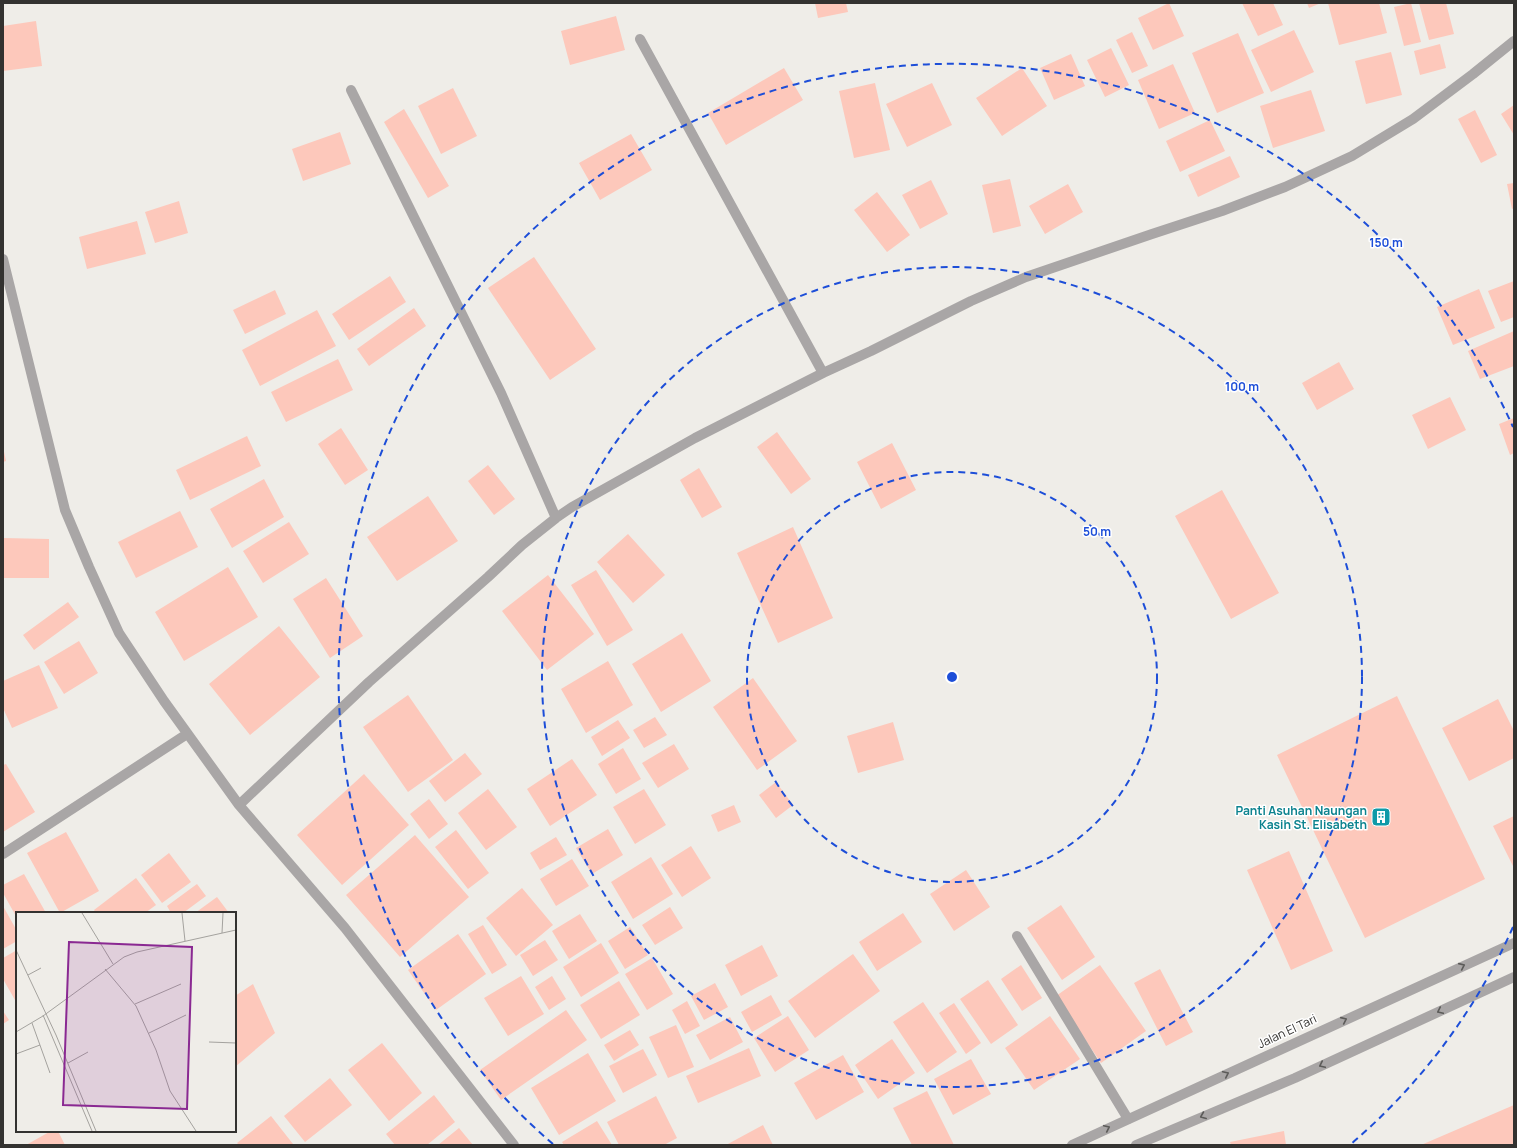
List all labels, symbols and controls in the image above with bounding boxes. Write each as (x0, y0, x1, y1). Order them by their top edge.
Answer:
text: 150 m (1369, 234, 1403, 251)
text: 100 m (1225, 378, 1259, 395)
text: 50 m (1083, 523, 1111, 540)
centre of rings (945, 670, 959, 684)
place label: Panti Asuhan Naungan Kasih St. Elisabeth (1235, 802, 1367, 833)
building icon: Panti Asuhan Naungan Kasih St. Elisabeth (1370, 806, 1392, 828)
inset map (16, 912, 236, 1132)
one-way arrow (1458, 963, 1466, 971)
one-way arrow (1437, 1006, 1445, 1014)
street label: Jalan El Tari (1255, 1010, 1319, 1052)
one-way arrow (1339, 1017, 1347, 1025)
one-way arrow (1319, 1060, 1327, 1068)
one-way arrow (1221, 1071, 1229, 1079)
one-way arrow (1199, 1112, 1206, 1120)
one-way arrow (1103, 1125, 1111, 1133)

